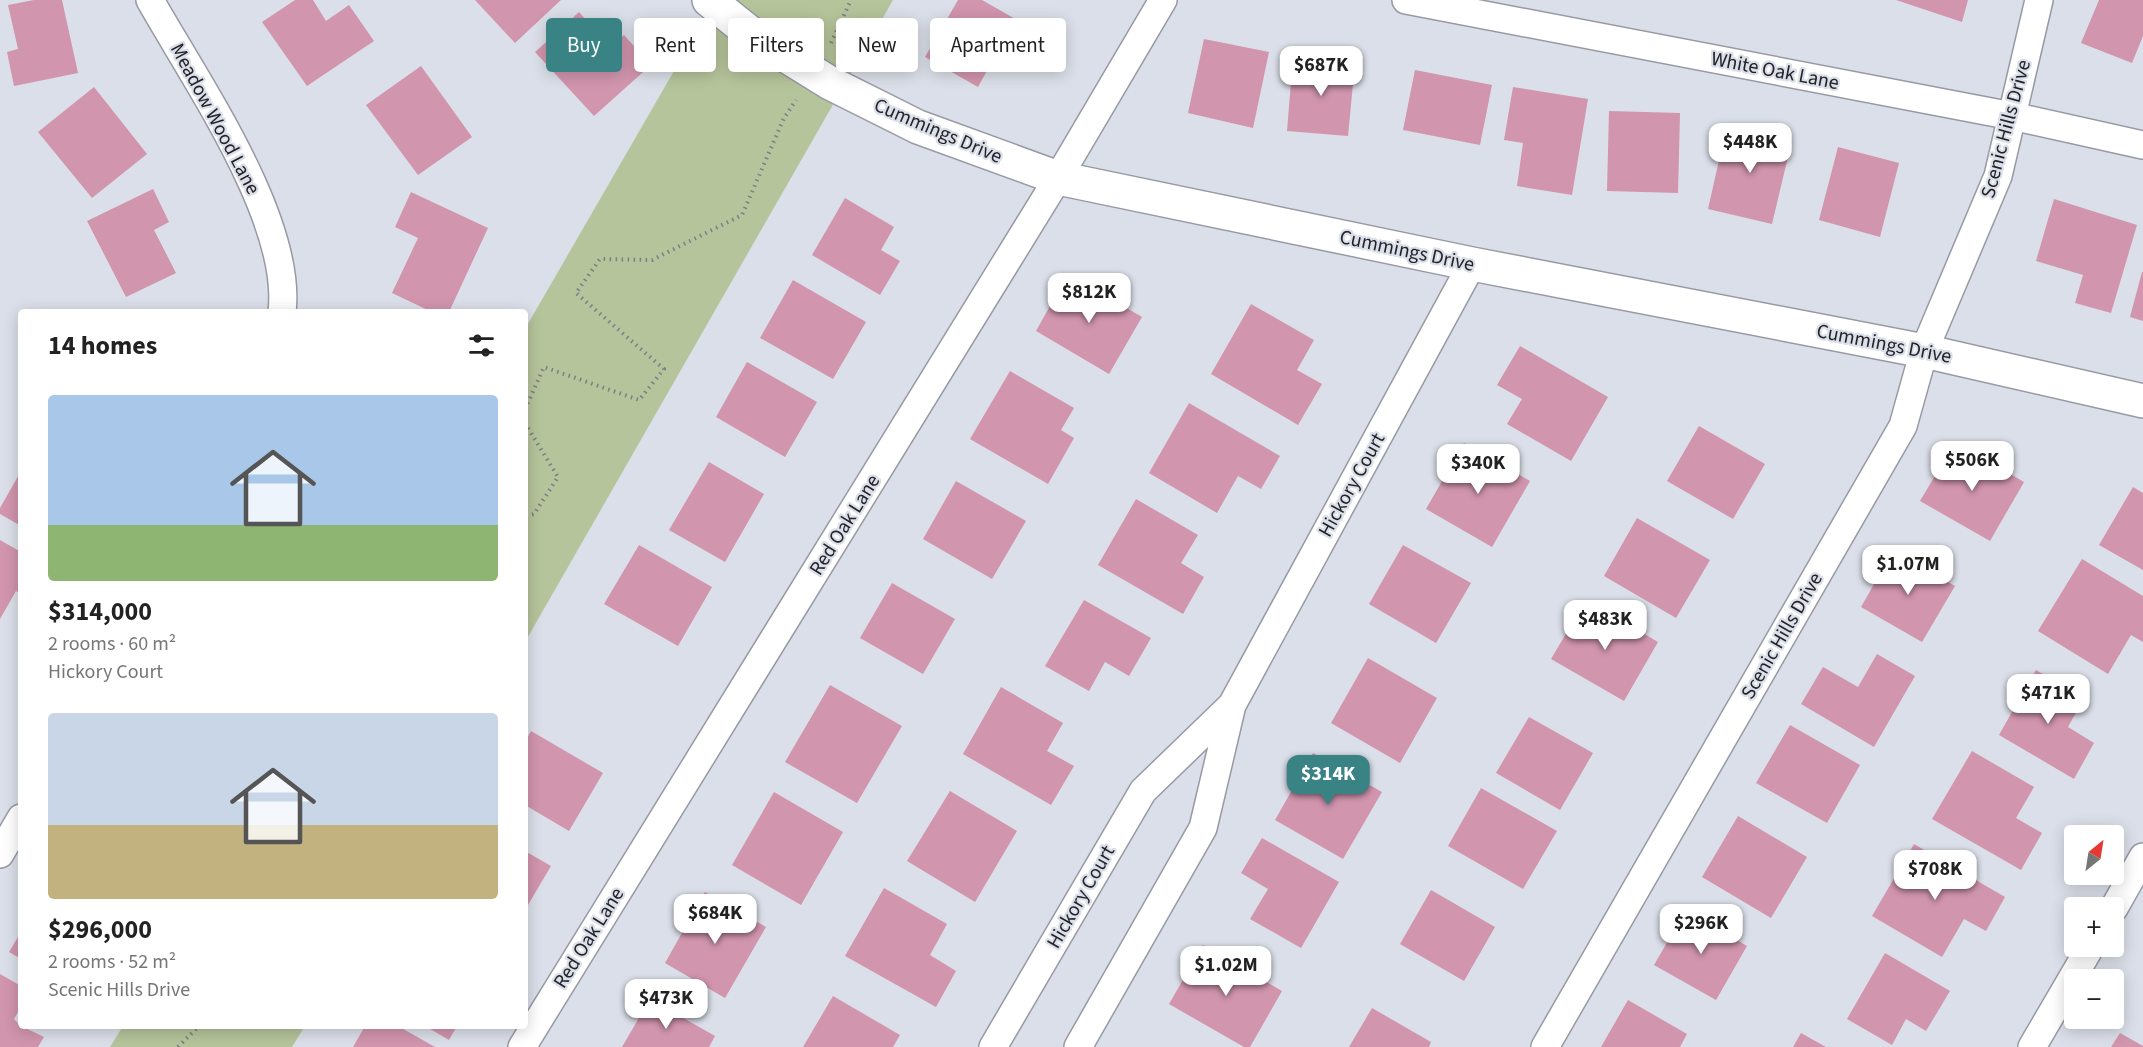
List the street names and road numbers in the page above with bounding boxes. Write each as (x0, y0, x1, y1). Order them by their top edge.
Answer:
street label: Meadow Wood Lane (163, 38, 267, 200)
street label: White Oak Lane (1709, 45, 1841, 97)
street label: Scenic Hills Drive (1974, 57, 2038, 201)
street label: Cummings Drive (870, 91, 1007, 171)
street label: Cummings Drive (1337, 223, 1477, 279)
street label: Cummings Drive (1814, 317, 1954, 371)
street label: Hickory Court (1312, 428, 1392, 542)
street label: Red Oak Lane (803, 469, 887, 581)
street label: Scenic Hills Drive (1734, 567, 1830, 705)
street label: Hickory Court (1040, 840, 1122, 954)
street label: Red Oak Lane (547, 882, 631, 994)

